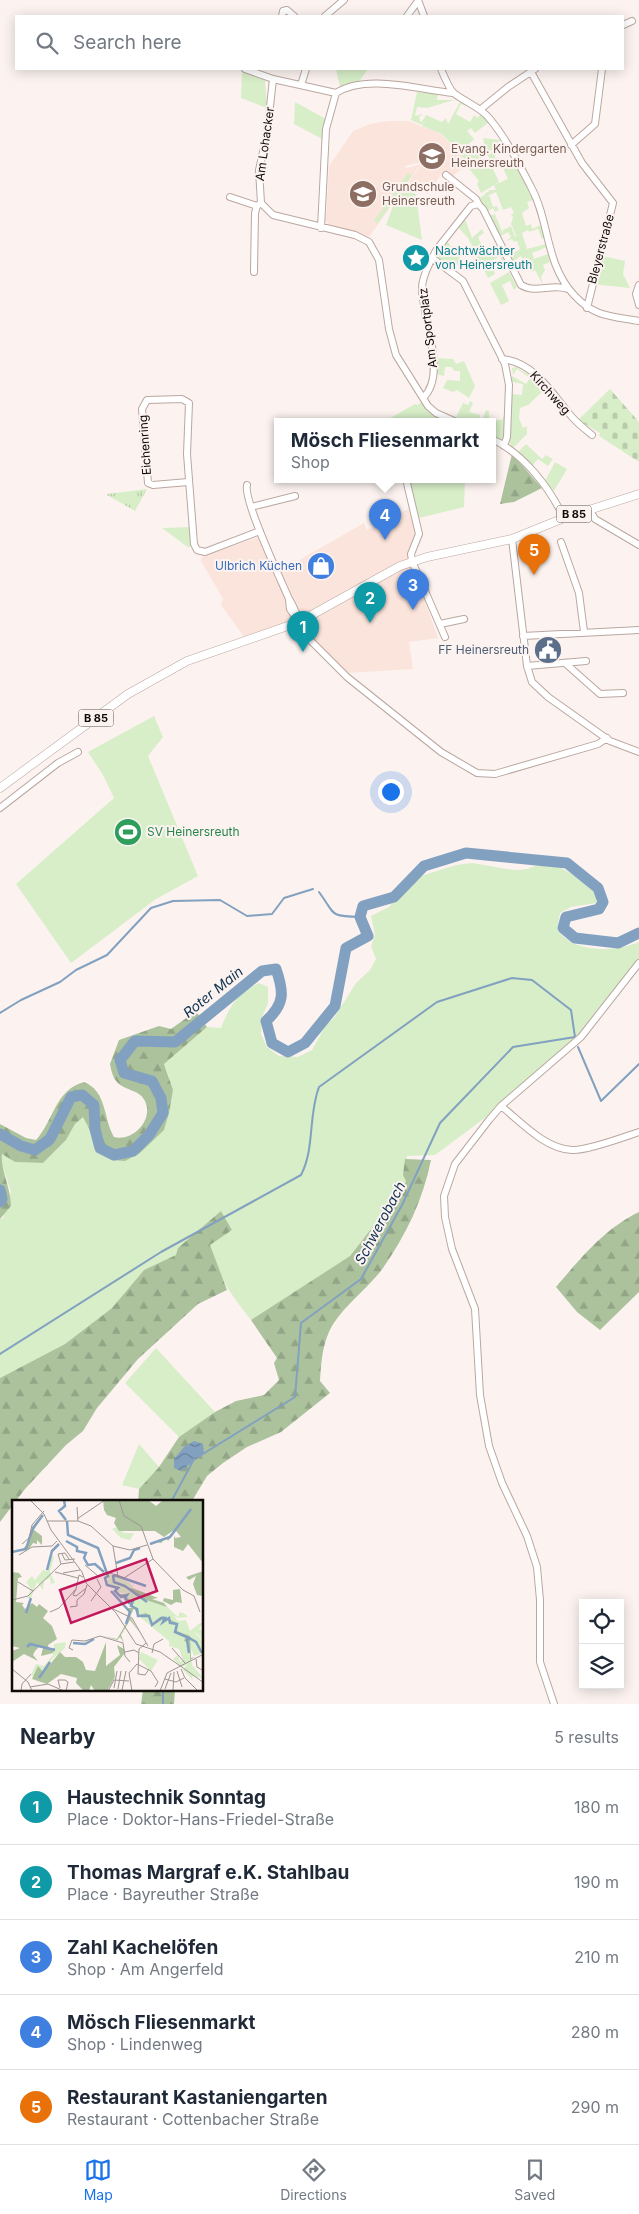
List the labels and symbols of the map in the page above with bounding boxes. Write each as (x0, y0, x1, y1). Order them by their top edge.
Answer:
street label: Am Lohacker (252, 105, 277, 182)
school or university icon: Evang. Kindergarten Heinersreuth (417, 141, 447, 171)
place label: Evang. Kindergarten Heinersreuth (451, 141, 567, 170)
school or university icon: Grundschule Heinersreuth (348, 179, 378, 209)
place label: Grundschule Heinersreuth (382, 179, 455, 208)
street label: Bleyerstraße (584, 212, 617, 285)
place icon: Nachtwächter von Heinersreuth (401, 243, 431, 273)
place label: Nachtwächter von Heinersreuth (435, 243, 532, 272)
street label: Am Sportplatz (415, 287, 440, 369)
street label: Kirchweg (527, 368, 574, 418)
street label: Eichenring (135, 414, 154, 476)
pin: 4 (369, 499, 401, 540)
road number: B 85 (556, 506, 592, 522)
pin: 5 (518, 534, 550, 575)
shop icon: Ulbrich Küchen (306, 551, 336, 581)
place label: Ulbrich Küchen (215, 558, 302, 573)
pin: 3 (397, 569, 429, 610)
pin: 2 (354, 582, 386, 623)
pin: 1 (287, 611, 319, 652)
public building icon: FF Heinersreuth (533, 635, 563, 665)
place label: FF Heinersreuth (438, 642, 529, 657)
road number: B 85 (78, 710, 114, 726)
your location (378, 779, 404, 805)
sports icon: SV Heinersreuth (113, 817, 143, 847)
place label: SV Heinersreuth (147, 824, 240, 839)
water label: Roter Main (179, 962, 246, 1021)
water label: Schwerobach (351, 1178, 409, 1267)
inset map (12, 1500, 204, 1692)

